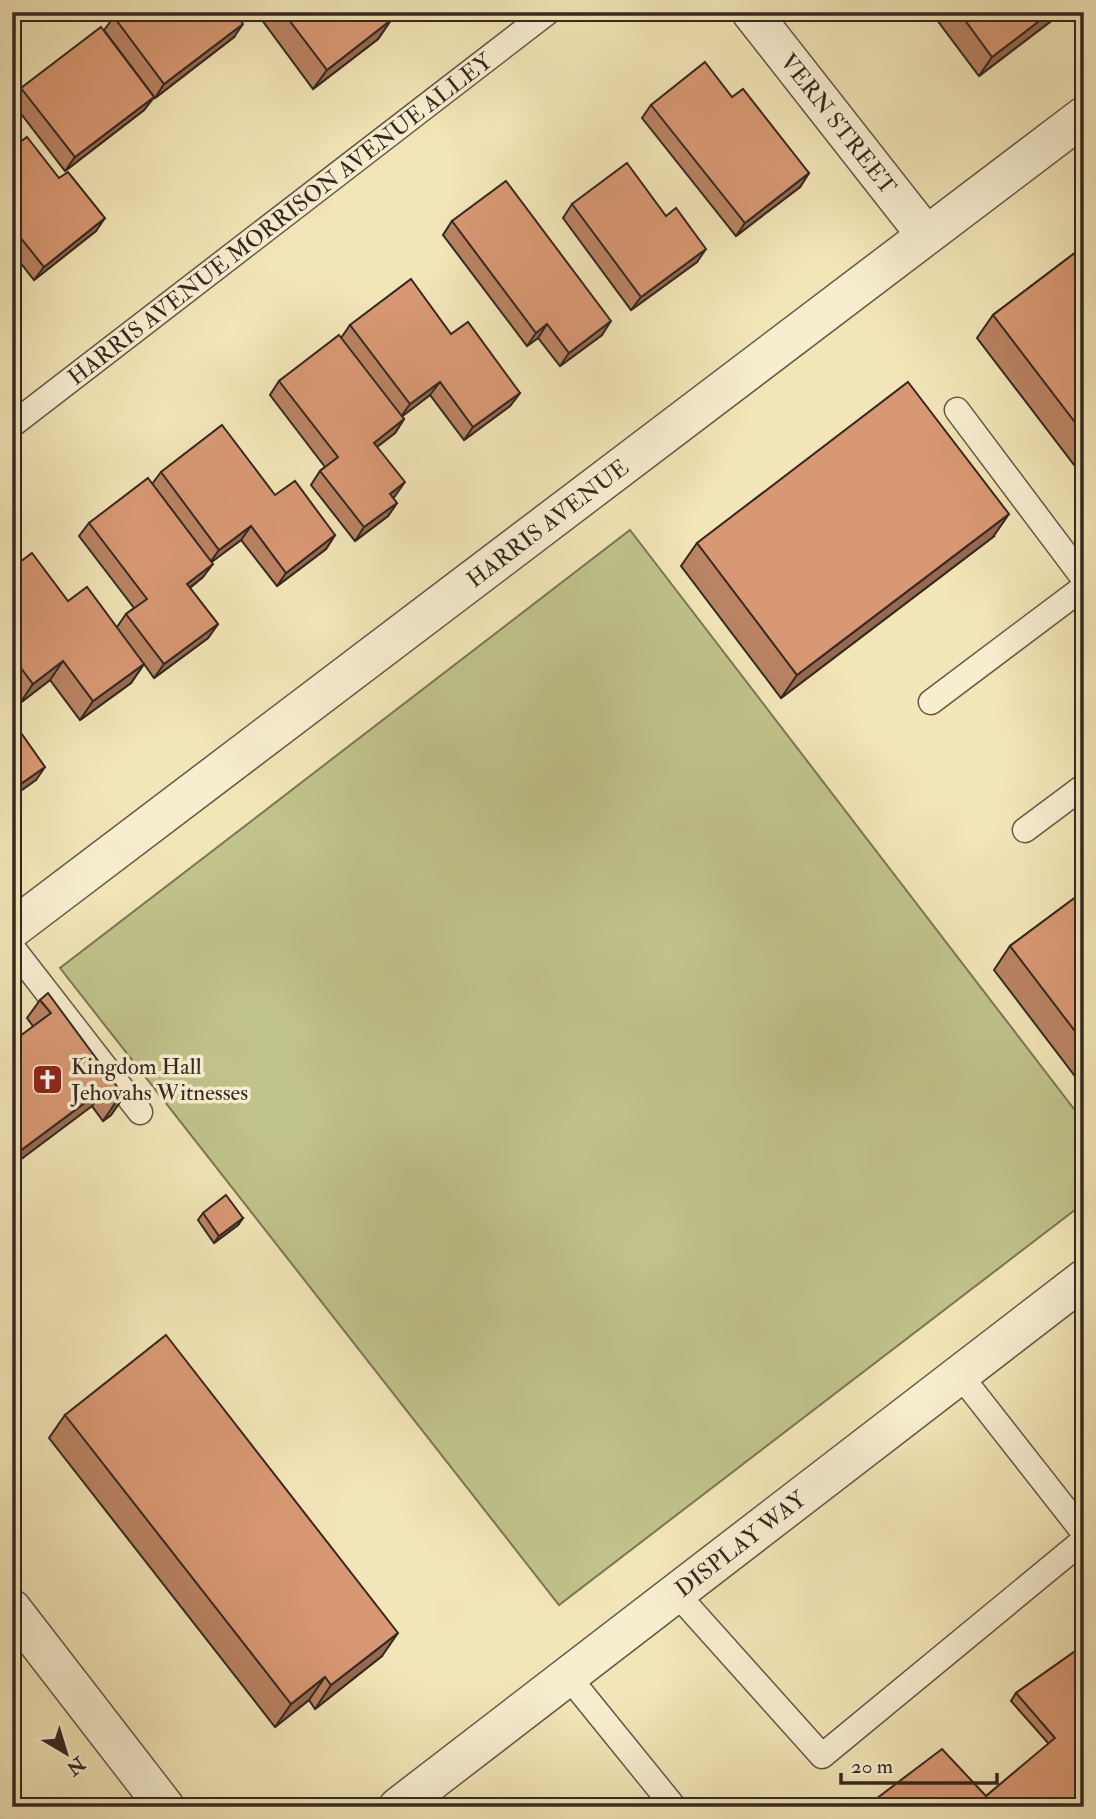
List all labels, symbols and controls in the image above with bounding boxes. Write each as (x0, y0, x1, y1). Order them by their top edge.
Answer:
street label: HARRIS AVENUE MORRISON AVENUE ALLEY (62, 45, 499, 391)
street label: VERN STREET (774, 47, 903, 200)
street label: HARRIS AVENUE (461, 452, 634, 594)
place label: Kingdom Hall Jehovahs Witnesses (70, 1052, 248, 1107)
church icon: Kingdom Hall Jehovahs Witnesses (31, 1062, 65, 1096)
street label: DISPLAY WAY (669, 1483, 813, 1603)
north arrow (32, 1717, 102, 1787)
scale bar (841, 1742, 996, 1786)
text: N (61, 1750, 91, 1781)
text: 20 m (851, 1753, 893, 1780)

